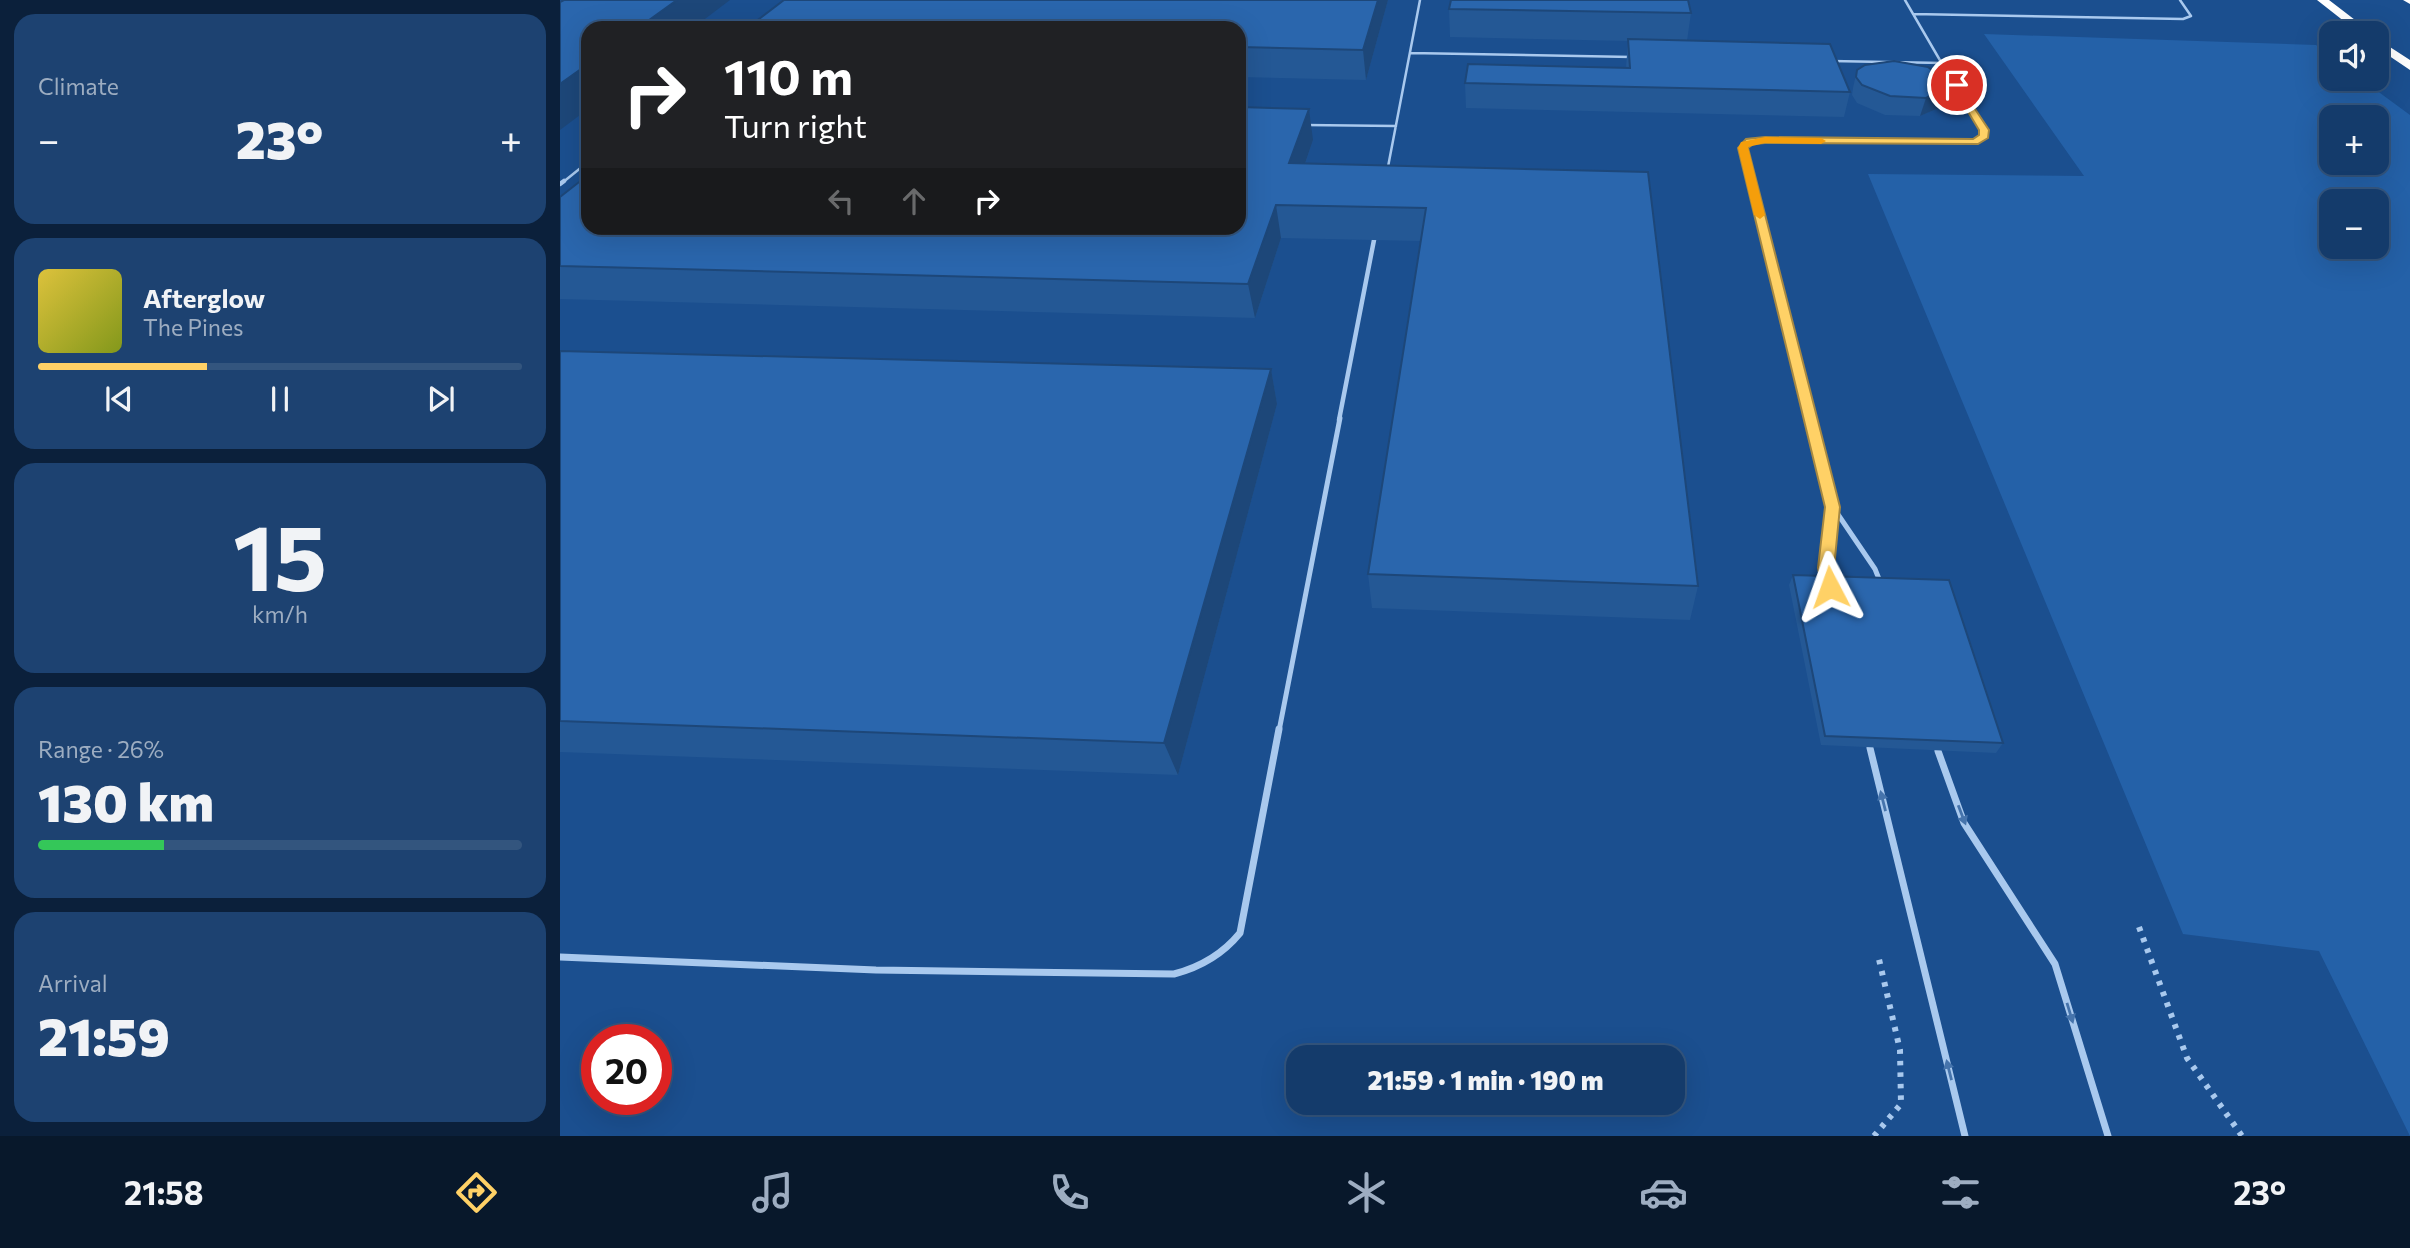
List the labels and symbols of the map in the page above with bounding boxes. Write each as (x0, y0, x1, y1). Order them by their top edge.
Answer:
pin (1927, 55, 1987, 115)
position arrow (1793, 550, 1867, 624)
one-way arrow (1877, 790, 1888, 812)
one-way arrow (1956, 804, 1967, 825)
one-way arrow (2066, 1002, 2076, 1023)
speed limit sign: 20 (581, 1024, 672, 1115)
one-way arrow (1943, 1059, 1954, 1081)

